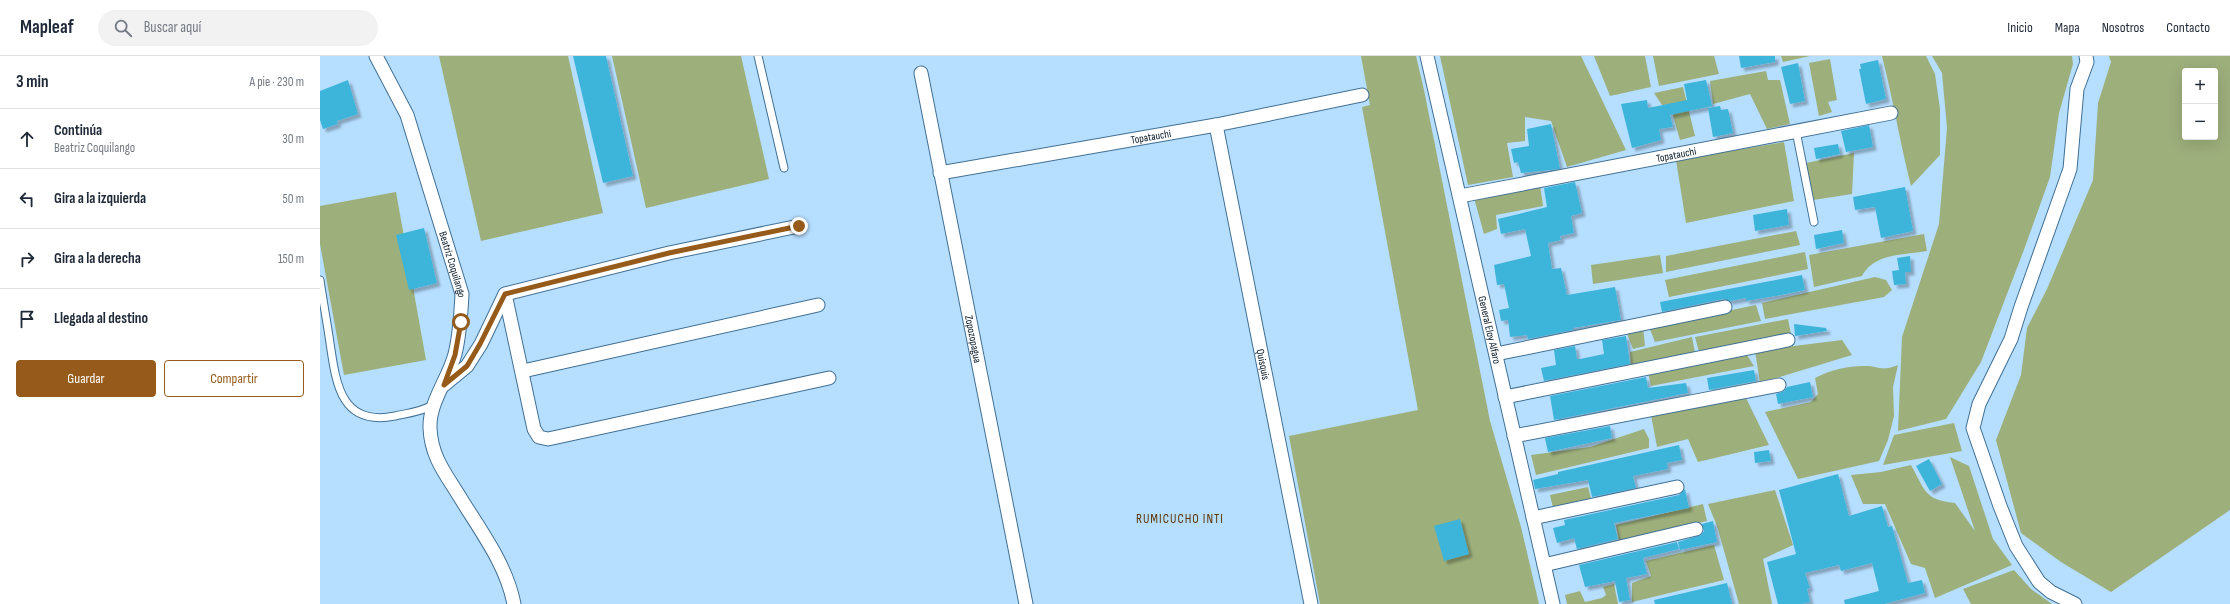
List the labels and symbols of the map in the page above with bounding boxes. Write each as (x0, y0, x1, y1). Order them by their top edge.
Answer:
street label: Topatauchi (1130, 126, 1172, 146)
street label: Topatauchi (1655, 144, 1697, 165)
route end (790, 217, 808, 235)
street label: Beatriz Coquilango (437, 230, 469, 298)
street label: General Eloy Alfaro (1476, 295, 1504, 365)
route start (452, 313, 470, 331)
street label: Zopozopagua (962, 314, 985, 364)
street label: Quisquis (1254, 348, 1273, 381)
district label: RUMICUCHO INTI (1136, 511, 1224, 527)

